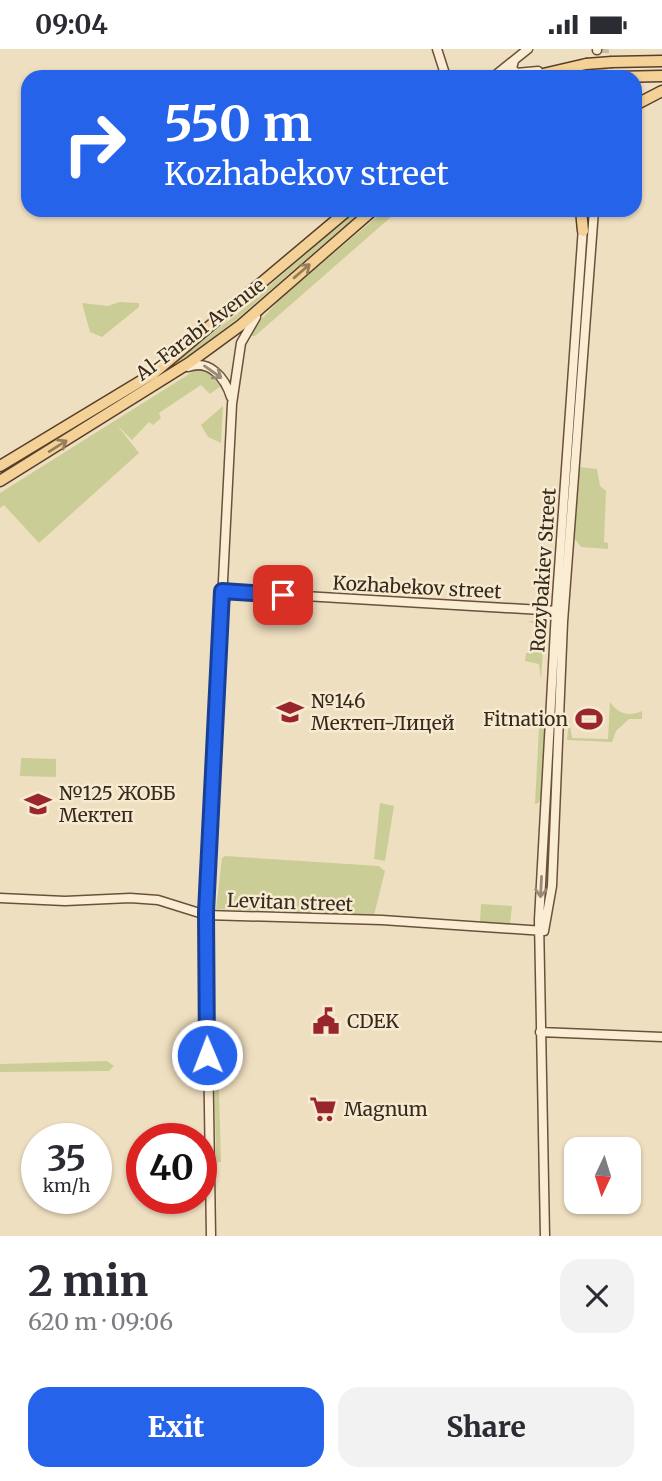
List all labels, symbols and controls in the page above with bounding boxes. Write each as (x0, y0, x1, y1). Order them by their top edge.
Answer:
text: 09:04 (35, 8, 108, 41)
text: 550 m (164, 93, 312, 154)
icon: right (49, 98, 140, 189)
text: Kozhabekov street (164, 154, 449, 194)
one-way arrow (293, 263, 311, 279)
street label: Al-Farabi Avenue (130, 272, 269, 386)
one-way arrow (203, 365, 222, 379)
one-way arrow (48, 438, 68, 452)
street label: Rozybakiev Street (525, 486, 561, 653)
pin (253, 565, 313, 625)
street label: Kozhabekov street (332, 571, 503, 603)
icon: arrive (264, 576, 302, 614)
place label: №146 Мектеп-Лицей (311, 689, 455, 735)
school or university icon: №146 Мектеп-Лицей (275, 697, 305, 727)
sports icon: Fitnation (574, 704, 604, 734)
place label: Fitnation (483, 707, 568, 731)
place label: №125 ЖОББ Мектеп (59, 781, 176, 827)
school or university icon: №125 ЖОББ Мектеп (23, 789, 53, 819)
one-way arrow (534, 875, 547, 898)
street label: Levitan street (227, 888, 354, 916)
public building icon: CDEK (311, 1006, 341, 1036)
place label: CDEK (347, 1009, 399, 1033)
position arrow (170, 1018, 244, 1092)
supermarket icon: Magnum (308, 1094, 338, 1124)
place label: Magnum (344, 1097, 428, 1121)
speed limit sign: 40 (126, 1123, 217, 1214)
text: 35 (47, 1137, 86, 1181)
north arrow (564, 1137, 640, 1215)
map controls (564, 1137, 641, 1214)
text: km/h (43, 1174, 90, 1197)
text: 2 min (28, 1255, 148, 1307)
button: close (560, 1259, 634, 1333)
text: 620 m · 09:06 (28, 1307, 173, 1336)
button: Exit (28, 1387, 324, 1467)
button: Share (338, 1387, 634, 1467)

